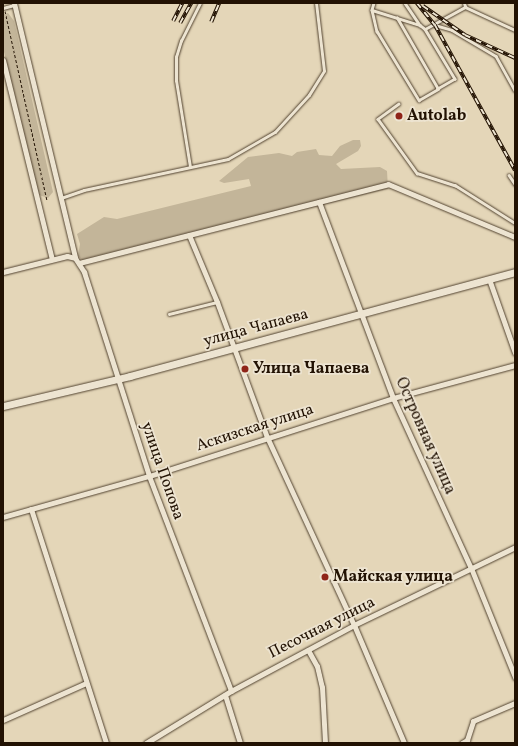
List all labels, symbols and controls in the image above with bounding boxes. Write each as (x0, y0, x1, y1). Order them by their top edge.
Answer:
place label: Autolab (407, 106, 466, 126)
marker: Autolab (394, 111, 404, 121)
street label: улица Чапаева (201, 305, 311, 351)
place label: Улица Чапаева (253, 359, 370, 379)
marker: Улица Чапаева (240, 364, 250, 374)
street label: Островная улица (390, 374, 460, 498)
street label: Аскизская улица (194, 400, 316, 456)
street label: улица Попова (136, 420, 188, 522)
place label: Майская улица (333, 567, 453, 587)
marker: Майская улица (320, 572, 330, 582)
street label: Песочная улица (265, 593, 379, 663)

